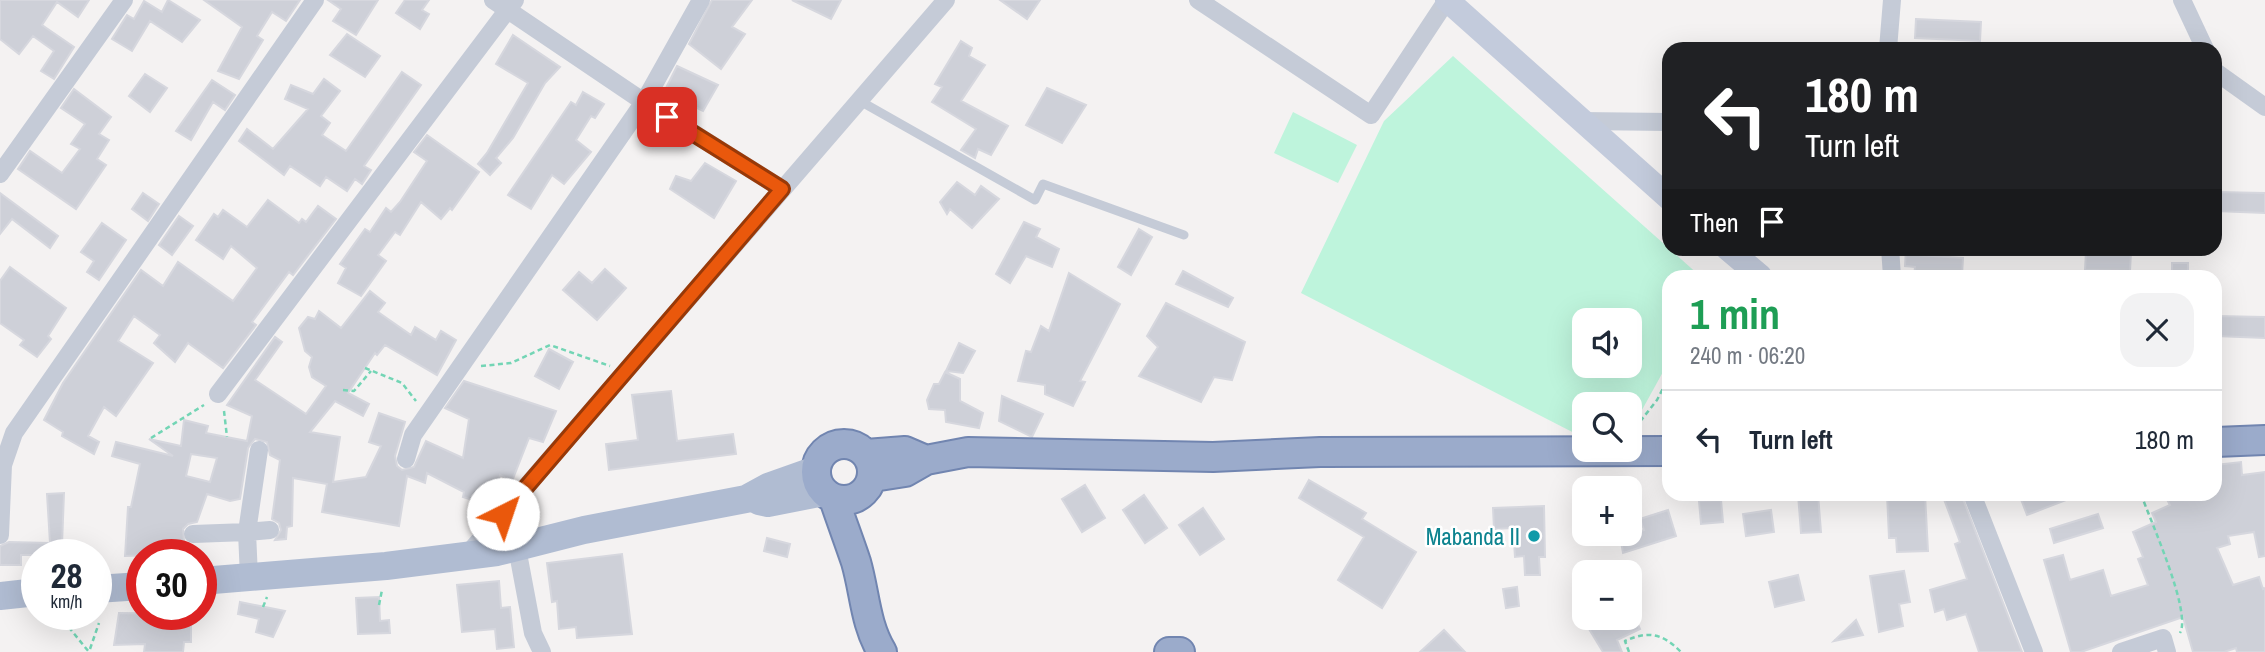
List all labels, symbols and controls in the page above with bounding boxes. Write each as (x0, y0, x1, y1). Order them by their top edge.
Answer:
text: 180 m (1805, 61, 1919, 127)
icon: left (1690, 70, 1781, 161)
pin (637, 87, 697, 147)
icon: arrive (648, 98, 686, 136)
text: Turn left (1805, 124, 1899, 167)
icon: arrive (1753, 203, 1791, 241)
text: Then (1690, 205, 1739, 240)
text: 1 min (1690, 286, 1780, 342)
button: close (2120, 293, 2194, 367)
map controls (1572, 308, 1642, 630)
button: sound (1572, 308, 1642, 378)
text: 240 m · 06:20 (1690, 340, 1805, 371)
button: search (1572, 392, 1642, 462)
icon: left (1690, 420, 1728, 458)
text: Turn left (1749, 422, 1833, 457)
text: 180 m (2135, 422, 2194, 457)
button: + (1572, 476, 1642, 546)
position arrow (466, 477, 540, 551)
place label: Mabanda II (1426, 521, 1520, 552)
marker: Mabanda II (1526, 528, 1542, 544)
speed limit sign: 30 (126, 539, 217, 630)
text: 28 (51, 552, 82, 599)
button: − (1572, 560, 1642, 630)
text: km/h (51, 589, 83, 614)

